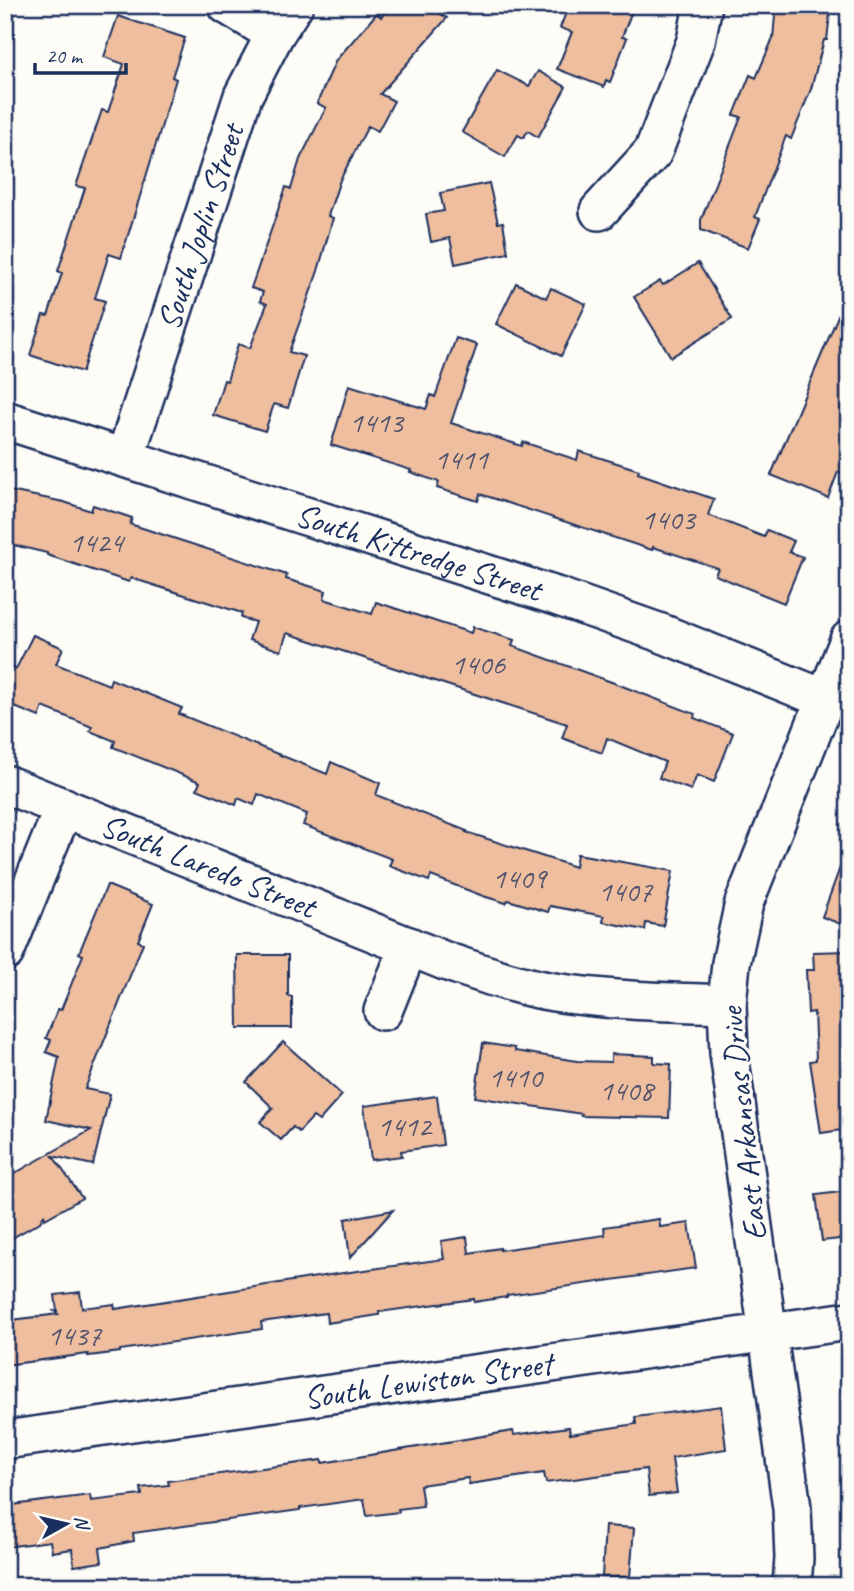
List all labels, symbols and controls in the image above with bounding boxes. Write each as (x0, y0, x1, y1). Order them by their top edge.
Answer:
scale bar (35, 32, 126, 76)
text: 20 m (46, 43, 84, 69)
street label: South Joplin Street (147, 116, 254, 335)
house number: 1413 (349, 403, 405, 441)
house number: 1411 (434, 440, 489, 478)
street label: South Kittredge Street (290, 493, 549, 612)
house number: 1403 (641, 500, 697, 538)
house number: 1424 (69, 523, 125, 561)
house number: 1406 (451, 645, 506, 683)
street label: South Laredo Street (95, 804, 324, 929)
house number: 1409 (492, 859, 548, 897)
house number: 1407 (598, 872, 653, 910)
street label: East Arkansas Drive (710, 1003, 776, 1243)
house number: 1410 (488, 1058, 544, 1096)
house number: 1408 (599, 1071, 655, 1109)
house number: 1412 (377, 1107, 433, 1145)
house number: 1437 (47, 1316, 102, 1354)
street label: South Lewiston Street (301, 1342, 559, 1419)
north arrow (32, 1490, 102, 1560)
text: N (69, 1514, 95, 1532)

